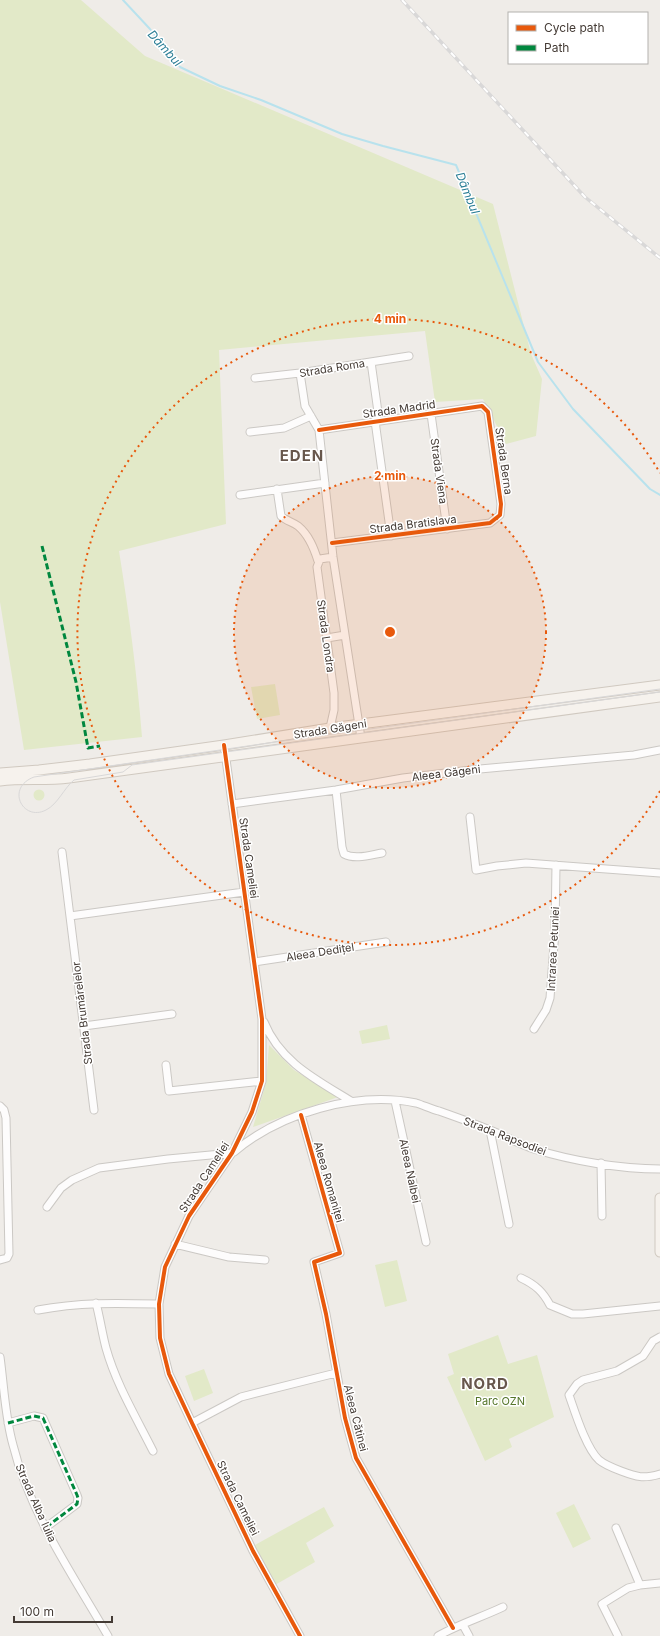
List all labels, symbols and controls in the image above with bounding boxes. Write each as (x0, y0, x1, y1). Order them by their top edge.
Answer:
legend (508, 12, 648, 64)
text: Cycle path (544, 20, 605, 35)
water label: Dâmbul (145, 27, 185, 69)
text: Path (544, 40, 569, 55)
water label: Dâmbul (453, 170, 483, 216)
text: 4 min (374, 311, 406, 326)
street label: Strada Roma (298, 356, 366, 380)
street label: Strada Madrid (362, 397, 436, 421)
street label: Strada Berna (492, 427, 516, 495)
street label: Strada Viena (427, 437, 451, 505)
district label: EDEN (280, 446, 324, 465)
text: 2 min (374, 468, 406, 483)
street label: Strada Bratislava (369, 512, 457, 536)
street label: Strada Londra (314, 599, 338, 673)
centre of rings (383, 625, 397, 639)
street label: Strada Găgeni (293, 716, 367, 742)
street label: Aleea Găgeni (411, 762, 481, 784)
street label: Strada Cameliei (236, 817, 262, 899)
street label: Intrarea Petuniei (544, 906, 562, 992)
street label: Aleea Dedițel (285, 940, 355, 964)
street label: Strada Brumărelelor (69, 961, 95, 1065)
street label: Strada Rapsodiei (462, 1114, 548, 1158)
street label: Aleea Nalbei (396, 1138, 424, 1204)
street label: Strada Cameliei (176, 1139, 232, 1215)
street label: Aleea Romaniței (311, 1140, 347, 1224)
district label: NORD (461, 1374, 509, 1393)
street label: Aleea Cătinei (341, 1383, 371, 1453)
park label: Parc OZN (475, 1394, 525, 1408)
street label: Strada Cameliei (214, 1458, 262, 1538)
street label: Strada Alba Iulia (12, 1462, 60, 1544)
scale bar (14, 1598, 112, 1624)
text: 100 m (20, 1604, 54, 1619)

